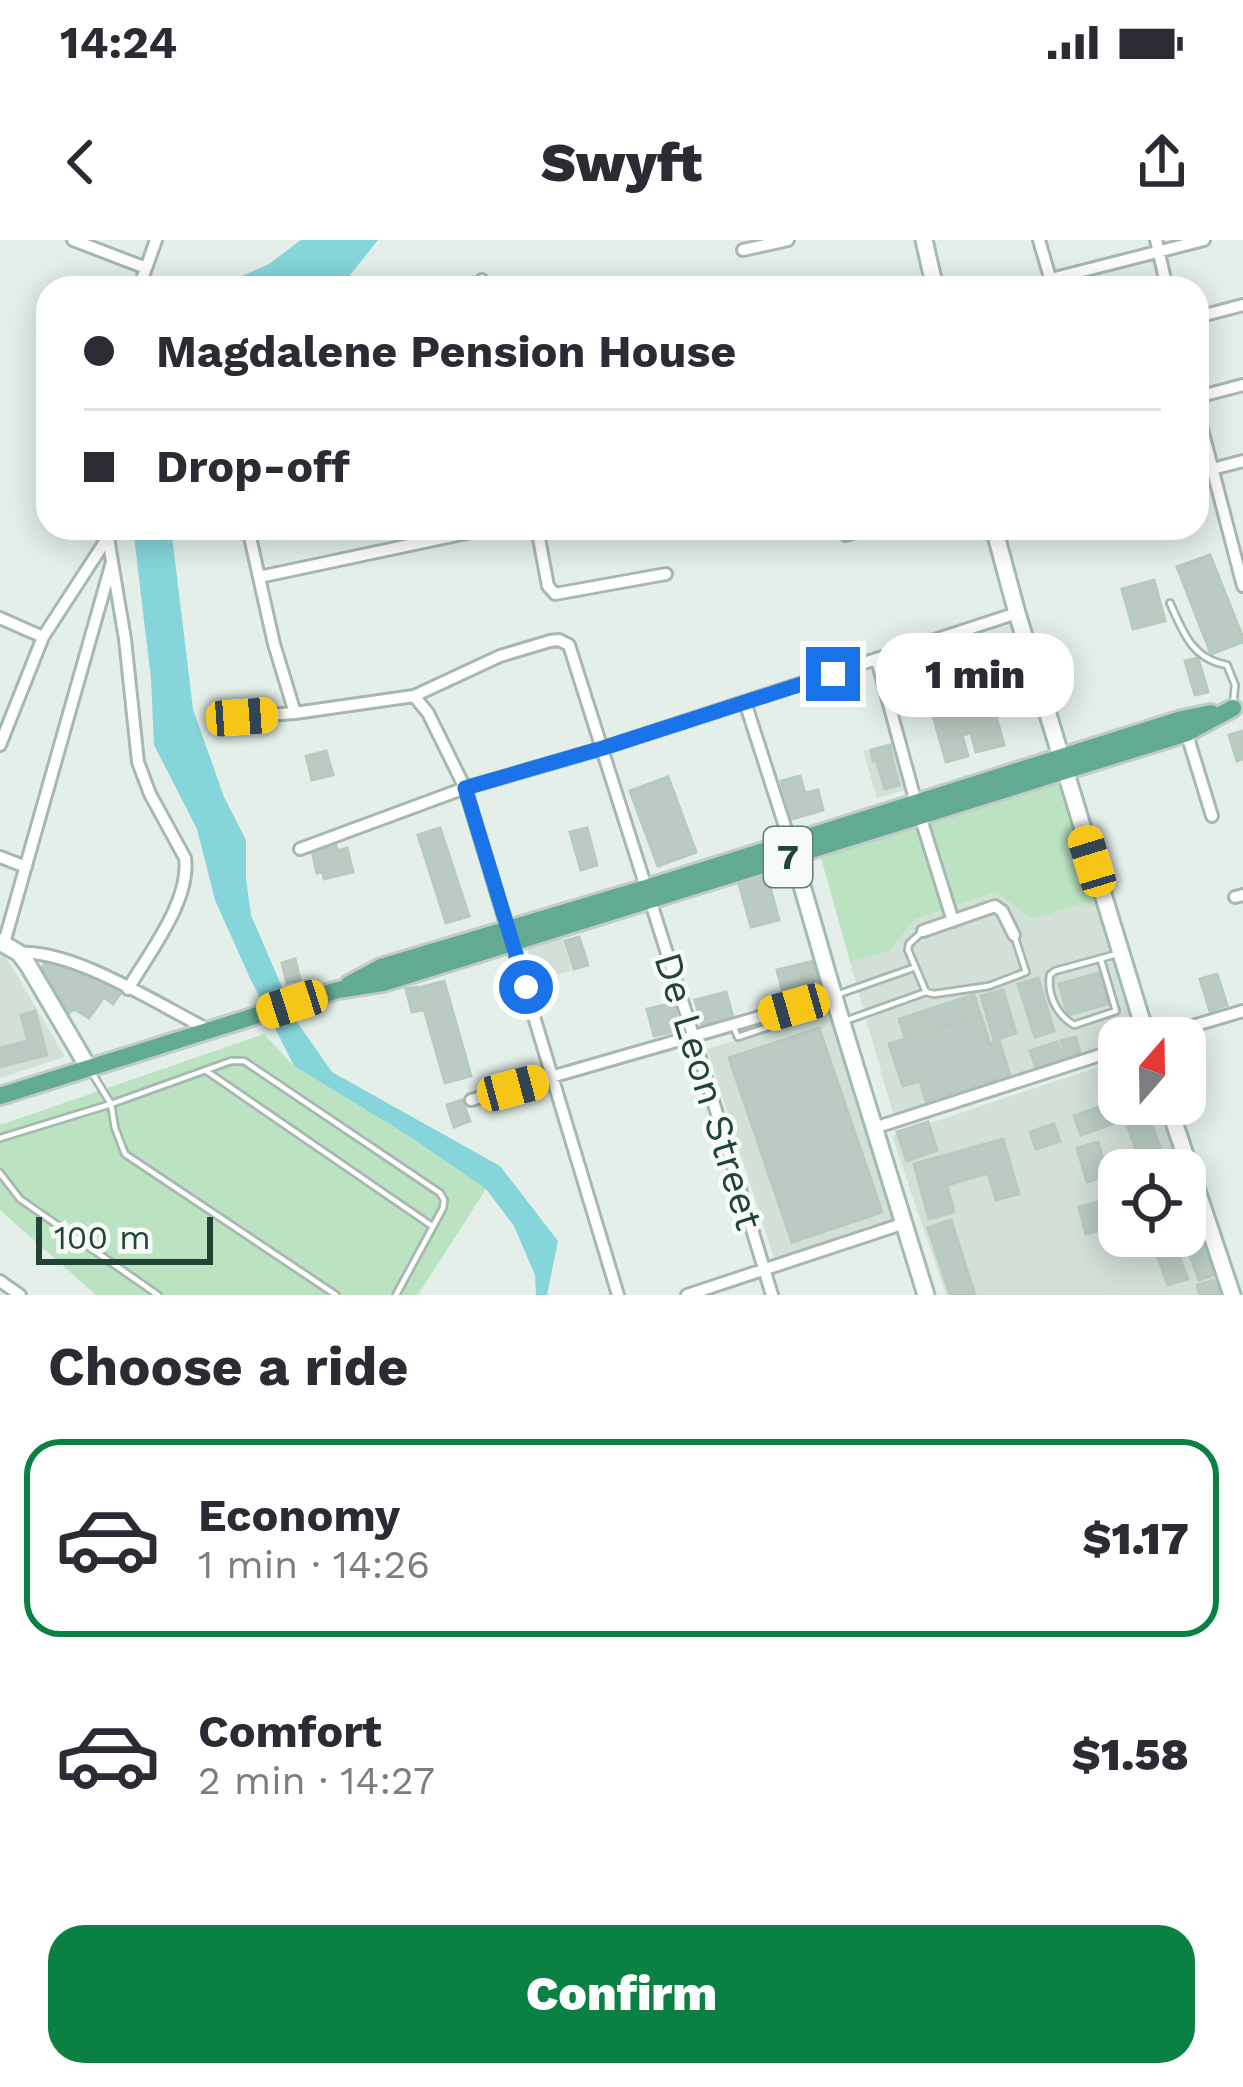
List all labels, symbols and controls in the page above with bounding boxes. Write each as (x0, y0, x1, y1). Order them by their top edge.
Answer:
text: 14:24 (60, 16, 177, 69)
icon: back (48, 129, 114, 195)
icon: share (1129, 129, 1195, 195)
text: Swyft (541, 131, 702, 194)
text: Magdalene Pension House (156, 325, 736, 378)
text: Drop-off (156, 440, 350, 493)
callout: 1 min (875, 632, 1073, 716)
route end (806, 647, 860, 701)
text: 1 min (925, 652, 1025, 697)
car (205, 697, 279, 737)
car (1064, 821, 1120, 901)
road number: 7 (764, 827, 812, 887)
street label: De Leon Street (645, 947, 773, 1235)
route start (499, 960, 553, 1014)
car (252, 976, 332, 1032)
car (754, 980, 834, 1034)
north arrow (1098, 1017, 1206, 1125)
map controls (1098, 1017, 1206, 1257)
car (474, 1061, 552, 1115)
button: locate (1098, 1149, 1206, 1257)
scale bar (36, 1211, 213, 1264)
text: 100 m (54, 1218, 151, 1257)
text: Choose a ride (48, 1335, 409, 1398)
icon: car (54, 1484, 162, 1592)
text: Economy (198, 1489, 400, 1542)
text: $1.17 (1082, 1512, 1189, 1565)
text: 1 min · 14:26 (198, 1542, 430, 1587)
icon: car (54, 1700, 162, 1808)
text: Comfort (198, 1705, 382, 1758)
text: $1.58 (1072, 1728, 1189, 1781)
text: 2 min · 14:27 (198, 1758, 435, 1803)
button: Confirm (48, 1925, 1195, 2063)

